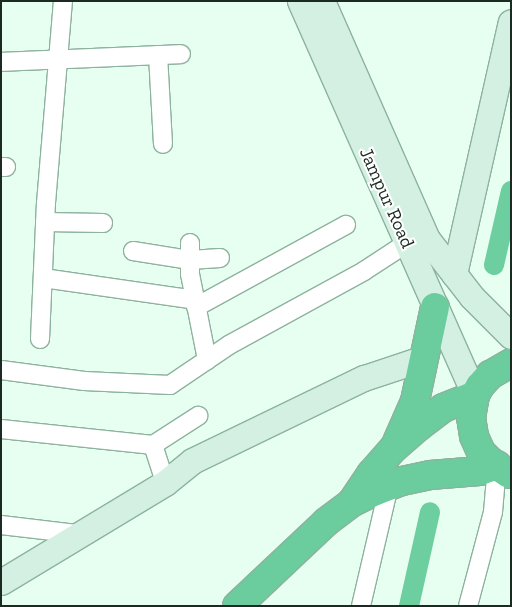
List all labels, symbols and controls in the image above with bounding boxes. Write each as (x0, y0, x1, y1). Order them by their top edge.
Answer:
street label: Jampur Road (355, 144, 419, 252)

